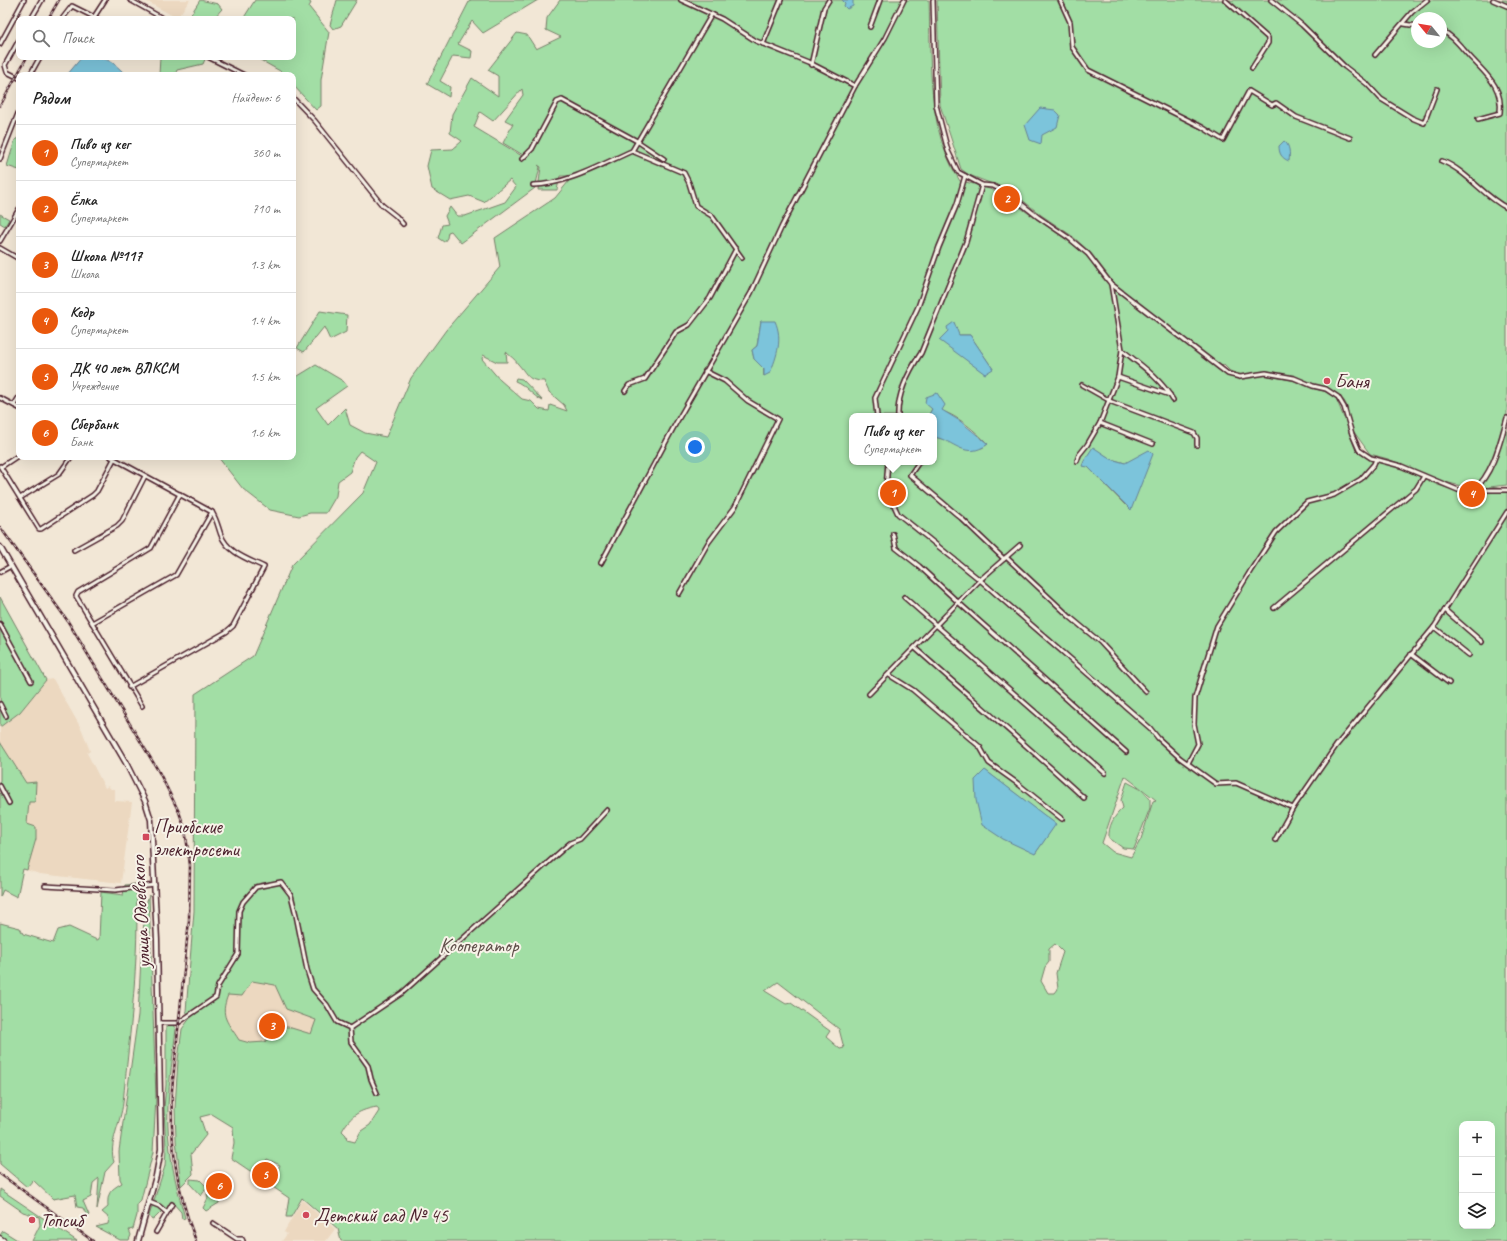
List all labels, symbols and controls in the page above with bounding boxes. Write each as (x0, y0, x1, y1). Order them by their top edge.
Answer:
north arrow (1411, 12, 1447, 48)
search box (16, 16, 296, 60)
icon: search (30, 27, 52, 49)
text: Поиск (62, 29, 94, 48)
text: Рядом (32, 88, 70, 109)
text: Найдено: 6 (232, 90, 280, 106)
text: Пиво из кег (70, 135, 130, 154)
text: 1 (42, 145, 48, 161)
text: 360 m (252, 145, 280, 161)
text: Супермаркет (70, 154, 128, 170)
pin: 2 (994, 184, 1020, 214)
text: Ёлка (70, 191, 97, 210)
text: 2 (42, 201, 48, 217)
text: 710 m (252, 201, 280, 217)
text: Супермаркет (70, 210, 128, 226)
text: Школа №117 (70, 247, 142, 266)
text: 3 (42, 257, 48, 273)
text: 1.3 km (250, 257, 280, 273)
text: Школа (70, 266, 99, 282)
text: Кедр (70, 303, 94, 322)
text: 4 (42, 313, 48, 329)
text: 1.4 km (250, 313, 280, 329)
text: Супермаркет (70, 322, 128, 338)
text: ДК 40 лет ВЛКСМ (70, 359, 179, 378)
text: 5 (42, 369, 48, 385)
text: 1.5 km (250, 369, 280, 385)
place label: Баня (1335, 369, 1370, 394)
marker: Баня (1322, 376, 1332, 386)
text: Учреждение (70, 378, 118, 394)
popup (849, 413, 937, 465)
text: Сбербанк (70, 415, 118, 434)
text: Пиво из кег (863, 422, 923, 441)
text: 6 (42, 425, 48, 441)
text: 1.6 km (250, 425, 280, 441)
text: Банк (70, 434, 92, 450)
your location (685, 437, 705, 457)
text: Супермаркет (863, 441, 921, 457)
pin: 1 (880, 478, 906, 508)
pin: 4 (1459, 479, 1485, 509)
place label: Приобские электросети (154, 814, 241, 862)
marker: Приобские электросети (141, 832, 151, 842)
street label: улица Одоевского (125, 854, 156, 970)
park label: Кооператор (440, 933, 520, 958)
pin: 3 (259, 1011, 285, 1041)
map controls (1459, 1121, 1495, 1229)
button: + (1459, 1121, 1495, 1157)
button: − (1459, 1157, 1495, 1193)
pin: 5 (252, 1160, 278, 1190)
pin: 6 (206, 1171, 232, 1201)
button: layers (1459, 1193, 1495, 1229)
place label: Детский сад № 45 (314, 1203, 449, 1228)
place label: Топсиб (40, 1208, 87, 1233)
marker: Детский сад № 45 (301, 1210, 311, 1220)
marker: Топсиб (27, 1215, 37, 1225)

